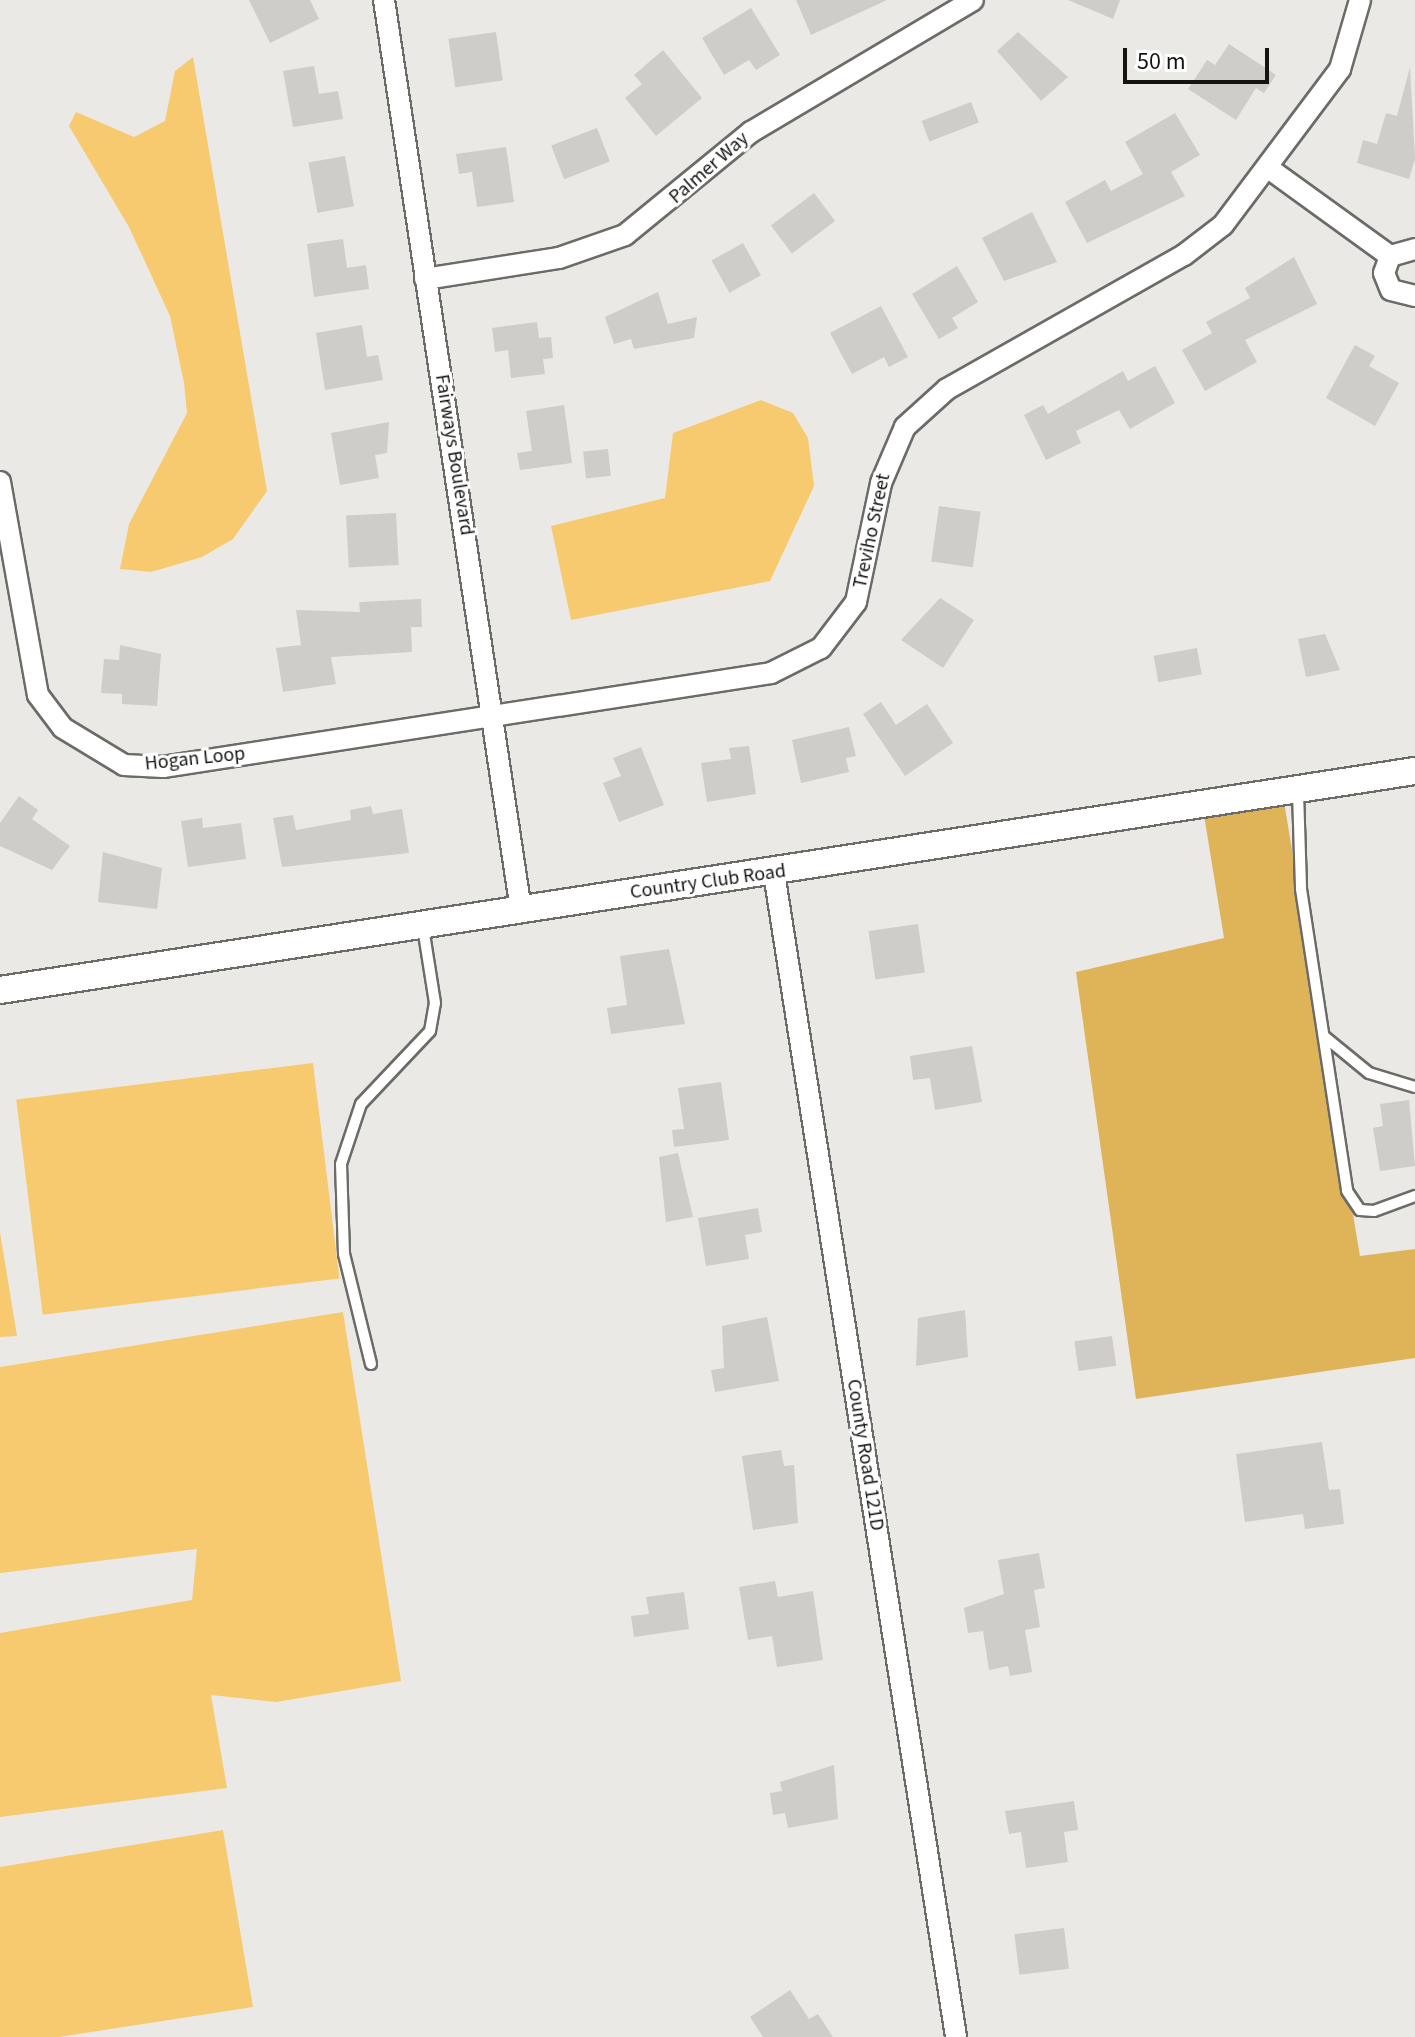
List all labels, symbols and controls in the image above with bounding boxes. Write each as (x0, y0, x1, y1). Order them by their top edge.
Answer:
scale bar (1127, 32, 1273, 82)
text: 50 m (1137, 44, 1186, 79)
street label: Palmer Way (664, 127, 754, 209)
street label: Fairways Boulevard (429, 373, 479, 537)
street label: Treviho Street (848, 471, 896, 591)
street label: Hogan Loop (144, 742, 246, 776)
street label: Country Club Road (629, 859, 787, 905)
street label: County Road 121D (841, 1377, 889, 1533)

